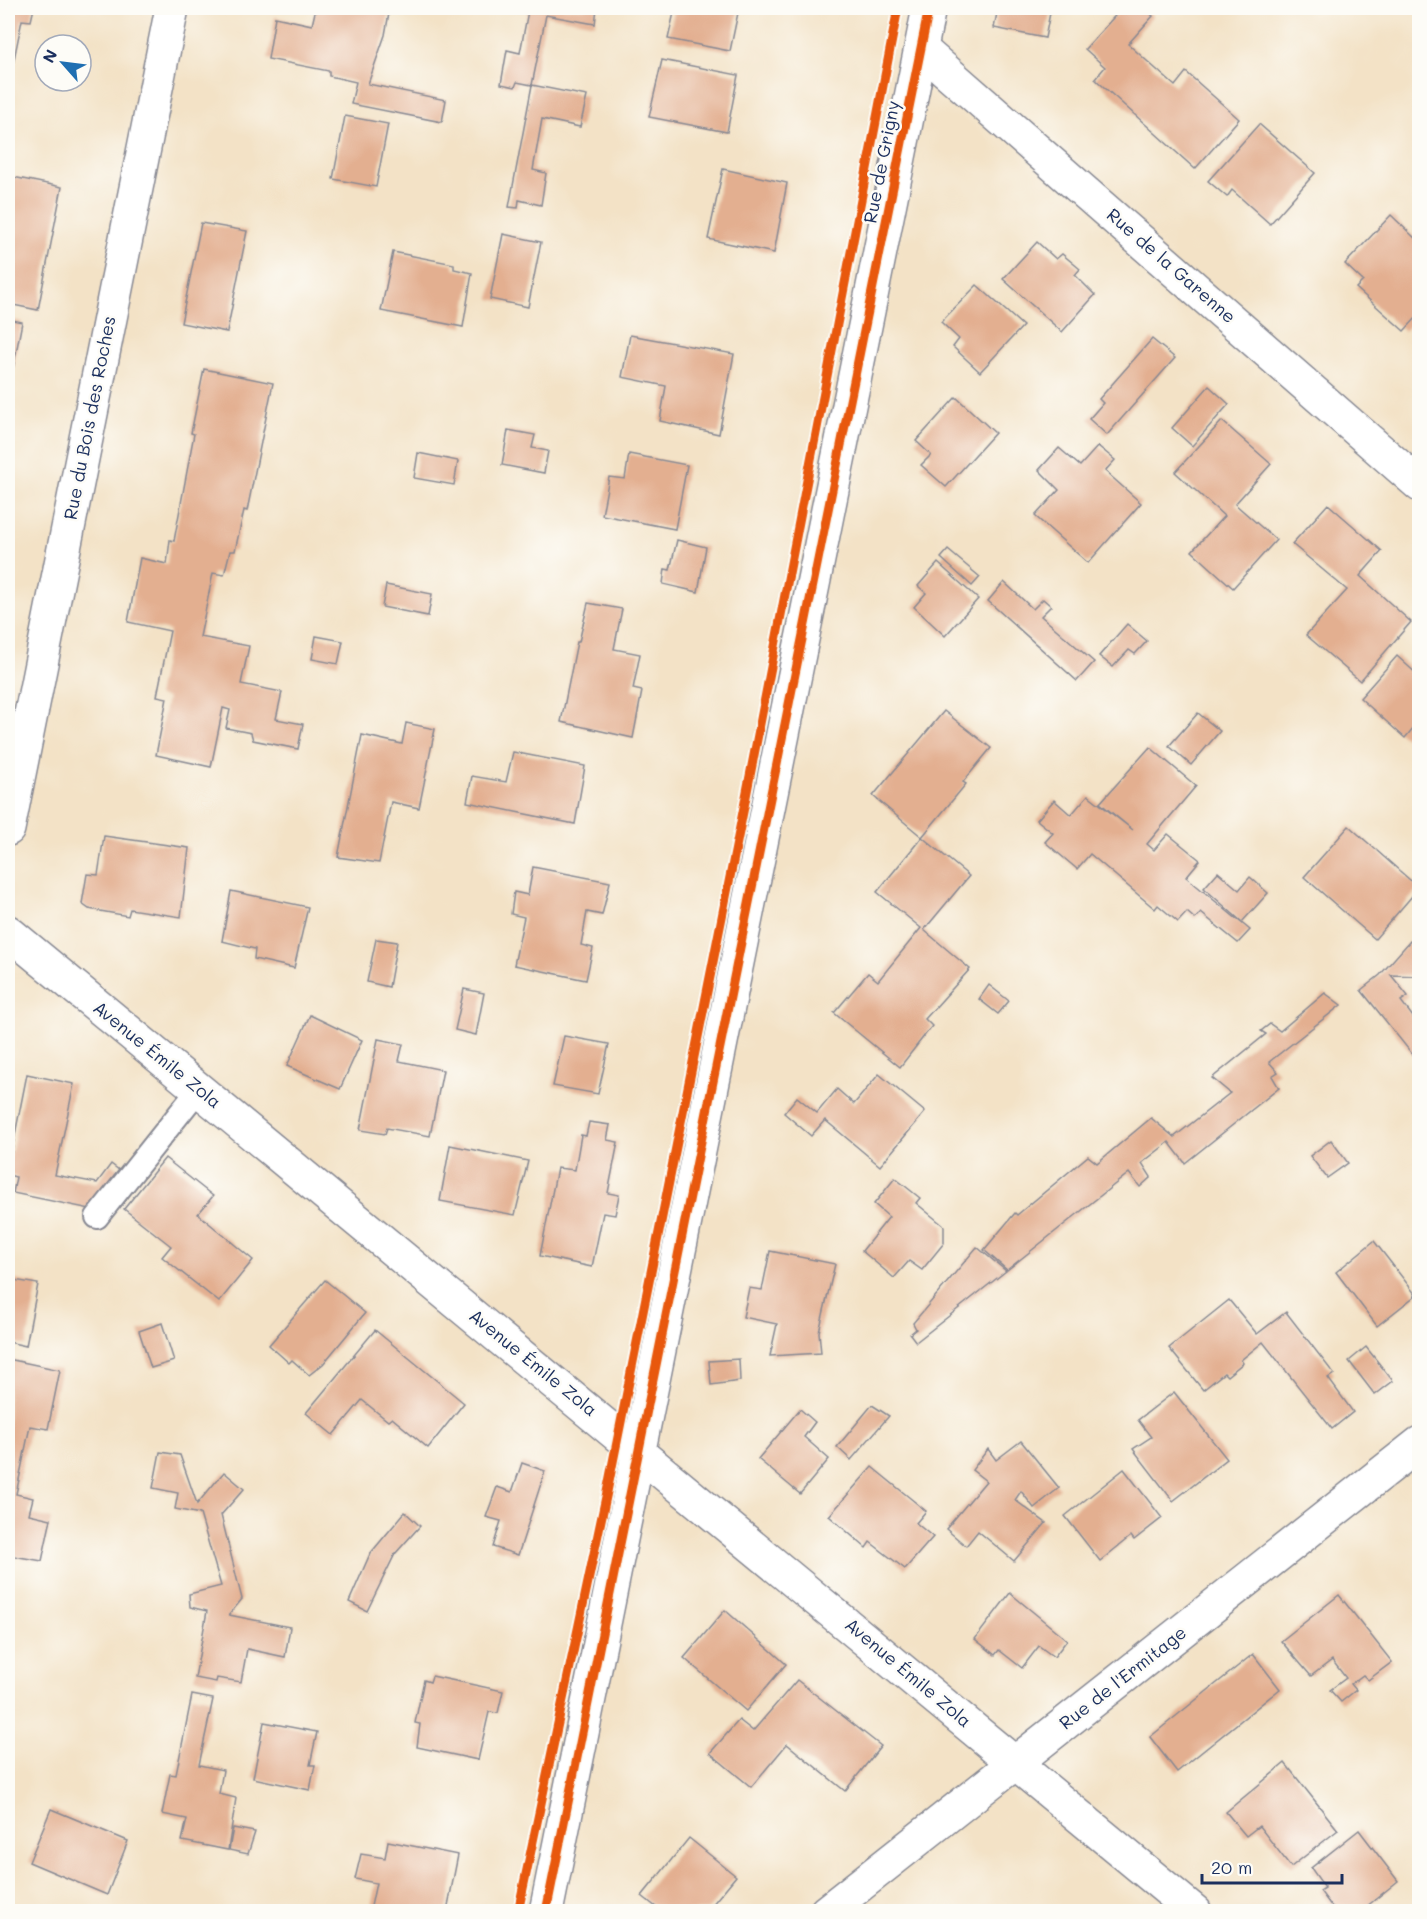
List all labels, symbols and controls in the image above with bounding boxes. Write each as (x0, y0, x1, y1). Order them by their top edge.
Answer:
north arrow (33, 33, 93, 93)
text: N (37, 45, 61, 66)
street label: Rue de Grigny (857, 99, 905, 225)
street label: Rue de la Garenne (1102, 202, 1241, 328)
street label: Rue du Bois des Roches (57, 314, 121, 522)
street label: Avenue Émile Zola (89, 995, 227, 1113)
street label: Avenue Émile Zola (465, 1303, 603, 1421)
street label: Avenue Émile Zola (840, 1612, 977, 1732)
street label: Rue de l'Ermitage (1054, 1620, 1191, 1734)
scale bar (1202, 1847, 1342, 1885)
text: 20 m (1211, 1855, 1252, 1879)

